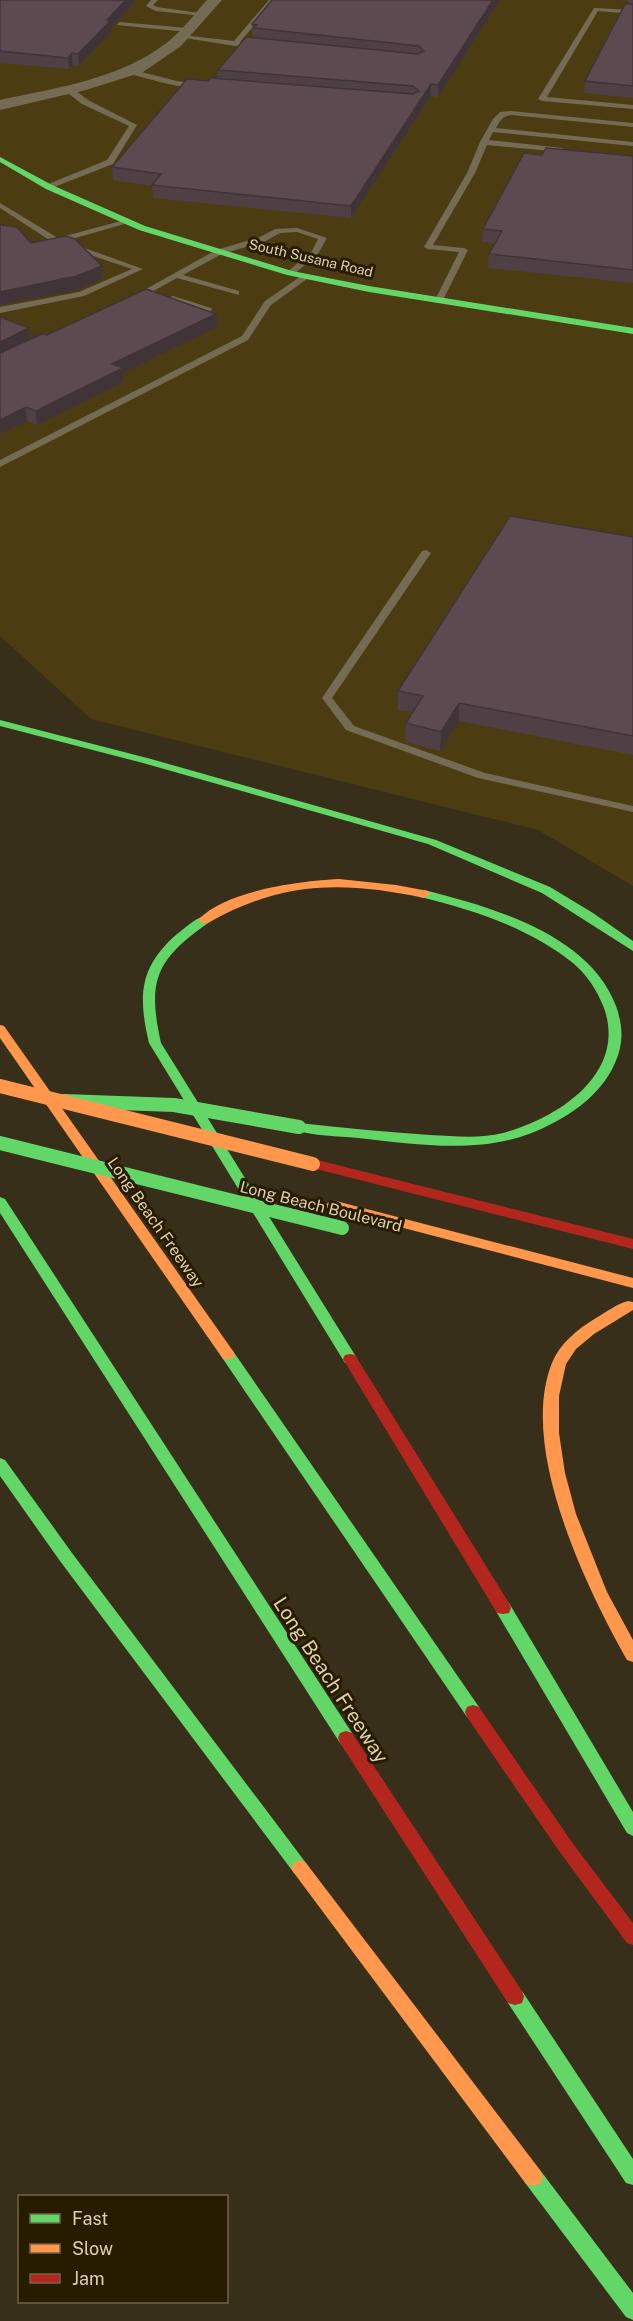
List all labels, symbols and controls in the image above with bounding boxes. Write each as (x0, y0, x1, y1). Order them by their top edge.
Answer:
street label: South Susana Road (247, 236, 375, 280)
street label: Long Beach Freeway (104, 1154, 208, 1291)
street label: Long Beach Boulevard (238, 1177, 404, 1236)
street label: Long Beach Freeway (268, 1593, 394, 1768)
legend (18, 2195, 228, 2303)
text: Fast (72, 2208, 108, 2229)
text: Slow (72, 2238, 113, 2259)
text: Jam (72, 2268, 105, 2289)

